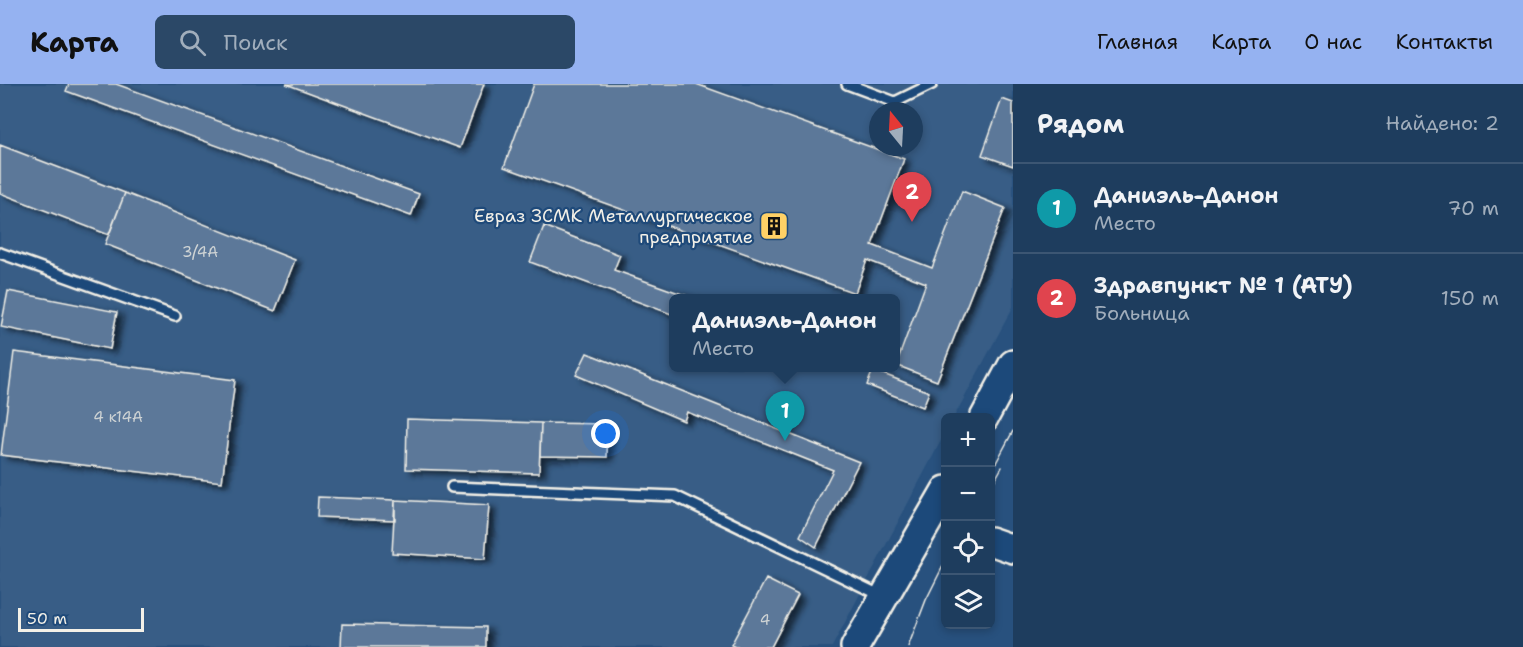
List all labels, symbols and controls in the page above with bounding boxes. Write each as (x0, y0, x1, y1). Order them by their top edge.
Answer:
search box (155, 15, 575, 69)
text: Карта (30, 23, 119, 61)
icon: search (176, 26, 209, 59)
text: Поиск (224, 28, 288, 57)
text: Главная (1097, 28, 1178, 56)
text: Карта (1211, 28, 1271, 56)
text: О нас (1304, 28, 1362, 56)
text: Контакты (1395, 28, 1493, 56)
north arrow (869, 102, 923, 156)
text: Рядом (1037, 106, 1124, 141)
text: Найдено: 2 (1386, 110, 1499, 136)
pin: 2 (892, 172, 932, 222)
text: Даниэль-Данон (1094, 181, 1279, 210)
text: 1 (1052, 195, 1061, 221)
text: 70 m (1447, 195, 1499, 221)
place label: Евраз ЗСМК Металлургическое предприятие (474, 204, 753, 249)
building icon: Евраз ЗСМК Металлургическое предприятие (758, 210, 790, 242)
text: Место (1094, 210, 1156, 236)
house number: 3/4А (182, 242, 218, 262)
text: Здравпункт № 1 (АТУ) (1094, 271, 1353, 300)
text: 2 (1050, 285, 1064, 311)
text: 150 m (1441, 285, 1499, 311)
popup (669, 294, 900, 372)
text: Больница (1094, 300, 1190, 326)
text: Даниэль-Данон (692, 306, 877, 335)
text: Место (692, 335, 754, 361)
pin: 1 (766, 392, 804, 441)
house number: 4 к14А (93, 407, 143, 427)
map controls (941, 413, 995, 629)
button: + (941, 413, 995, 467)
your location (591, 419, 620, 448)
button: − (941, 467, 995, 521)
button: locate (941, 521, 995, 575)
button: layers (941, 575, 995, 629)
scale bar (18, 605, 144, 632)
text: 50 m (27, 608, 67, 629)
house number: 4 (760, 610, 770, 630)

